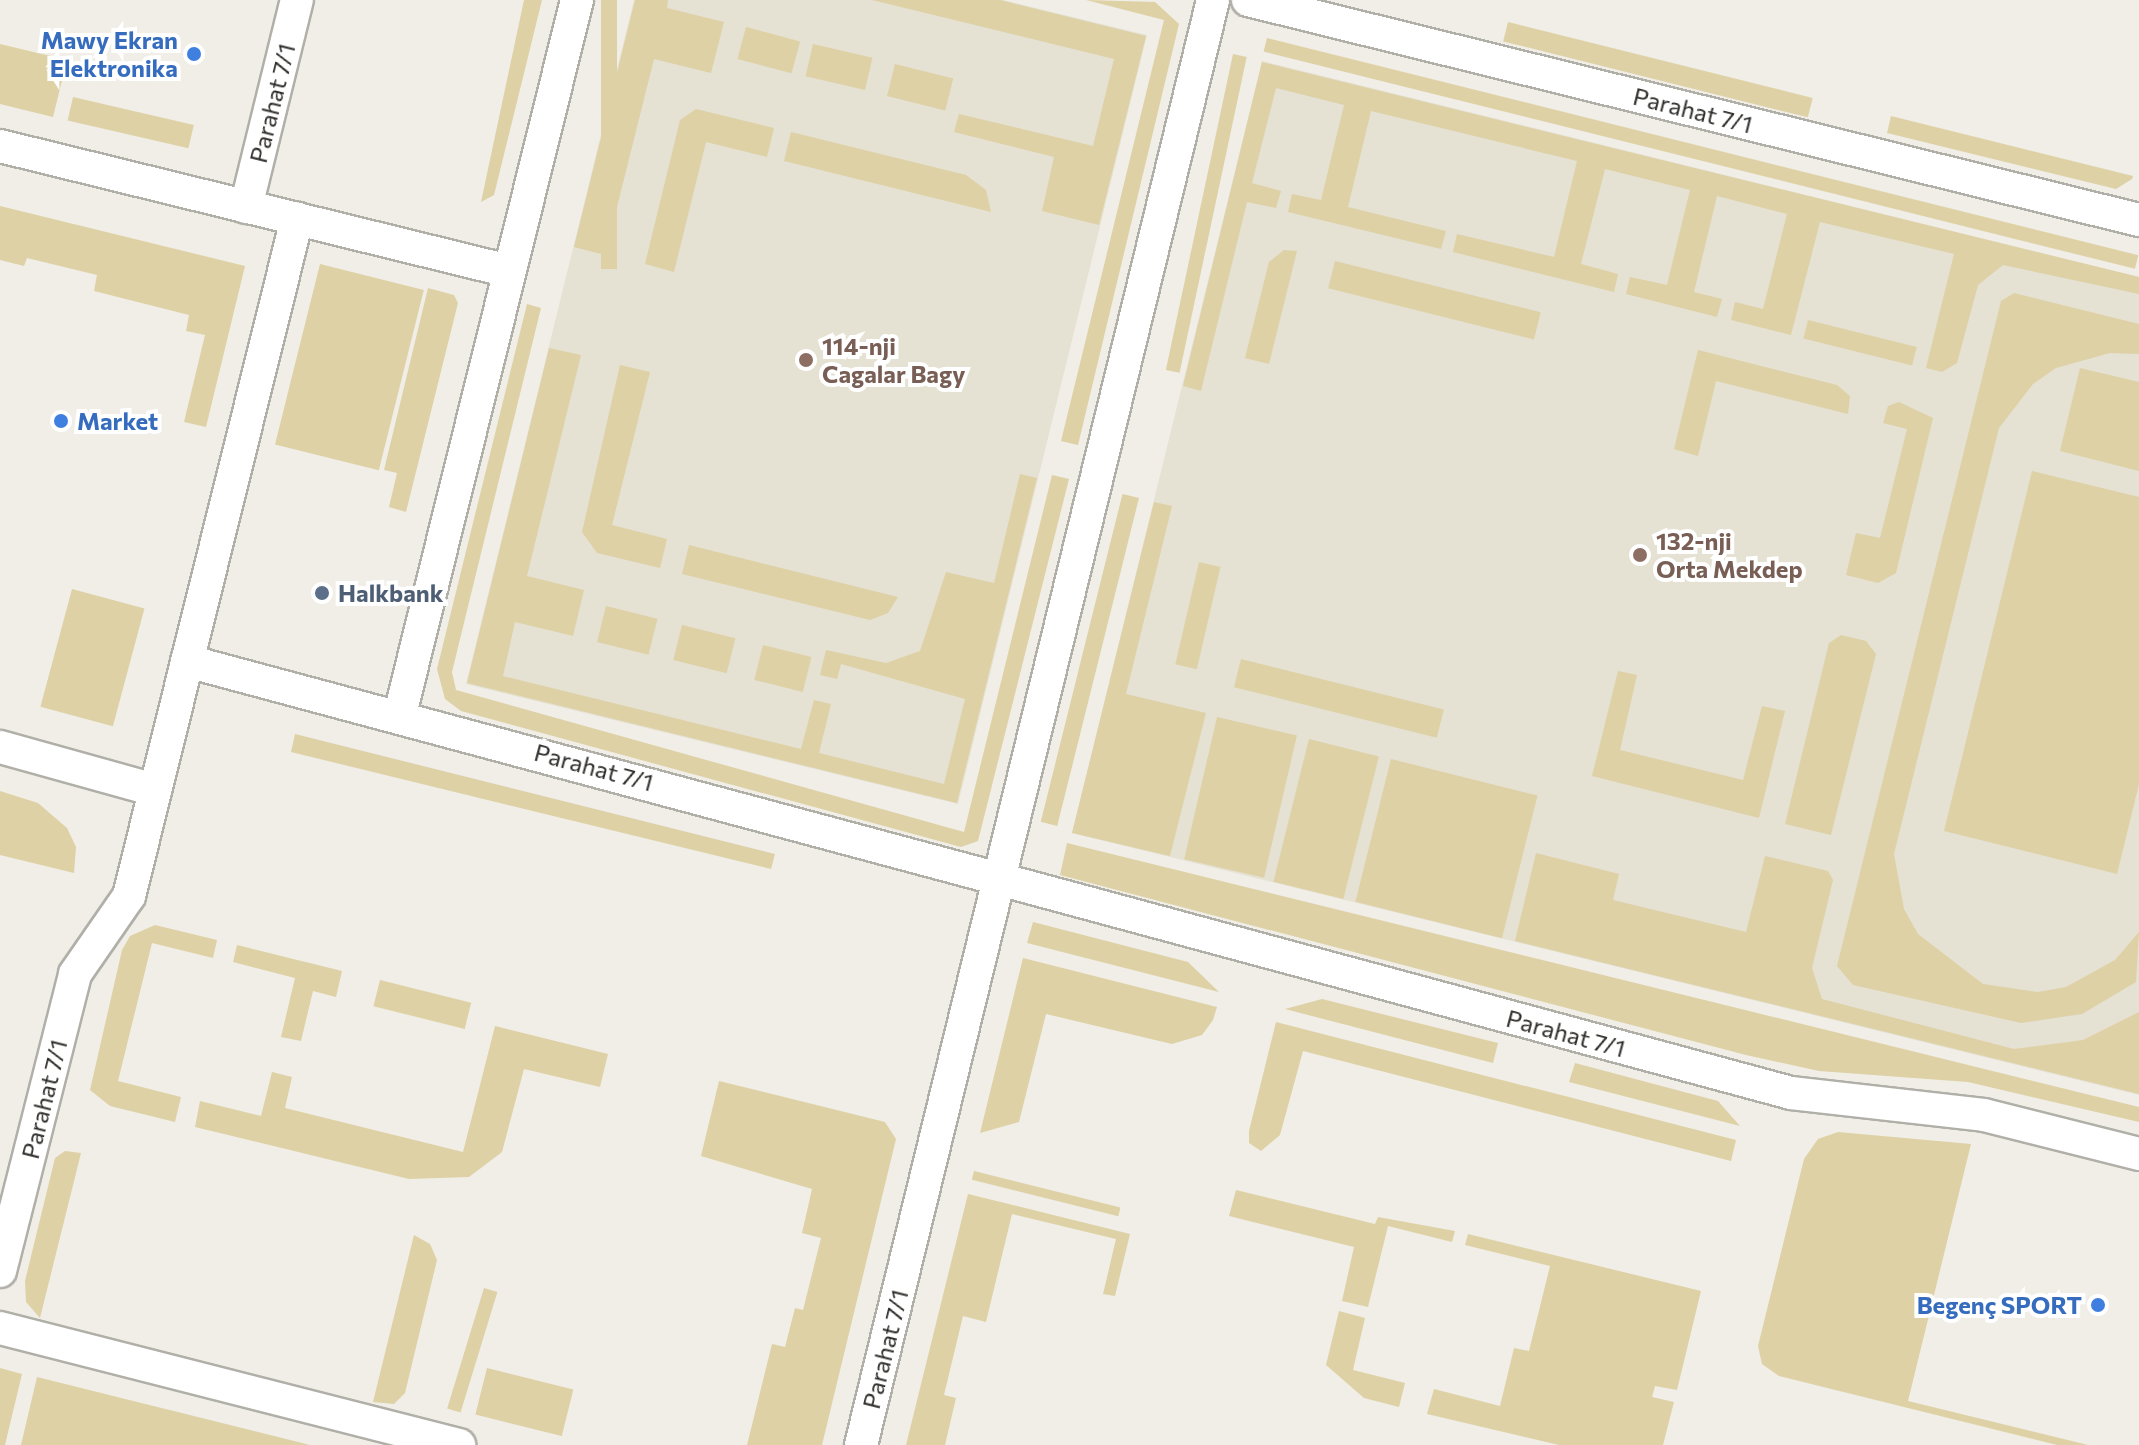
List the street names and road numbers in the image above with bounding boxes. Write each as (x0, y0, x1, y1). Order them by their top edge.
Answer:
street label: Parahat 7/1 (243, 40, 301, 166)
street label: Parahat 7/1 (1630, 81, 1756, 139)
street label: Parahat 7/1 (531, 737, 657, 797)
street label: Parahat 7/1 (1503, 1003, 1629, 1063)
street label: Parahat 7/1 (15, 1036, 73, 1162)
street label: Parahat 7/1 (856, 1286, 914, 1412)

